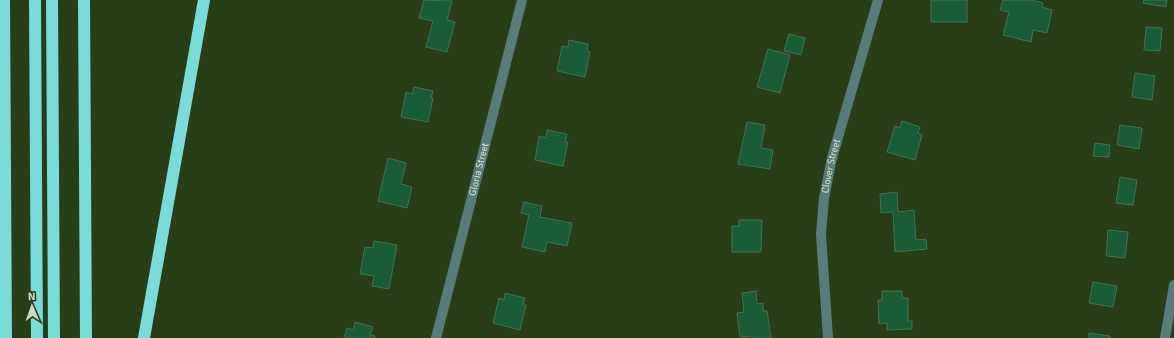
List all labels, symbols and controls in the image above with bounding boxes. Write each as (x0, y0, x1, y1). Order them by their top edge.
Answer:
street label: Clover Street (819, 137, 843, 194)
street label: Gloria Street (466, 141, 492, 197)
north arrow (12, 286, 52, 326)
text: N (28, 290, 36, 303)

